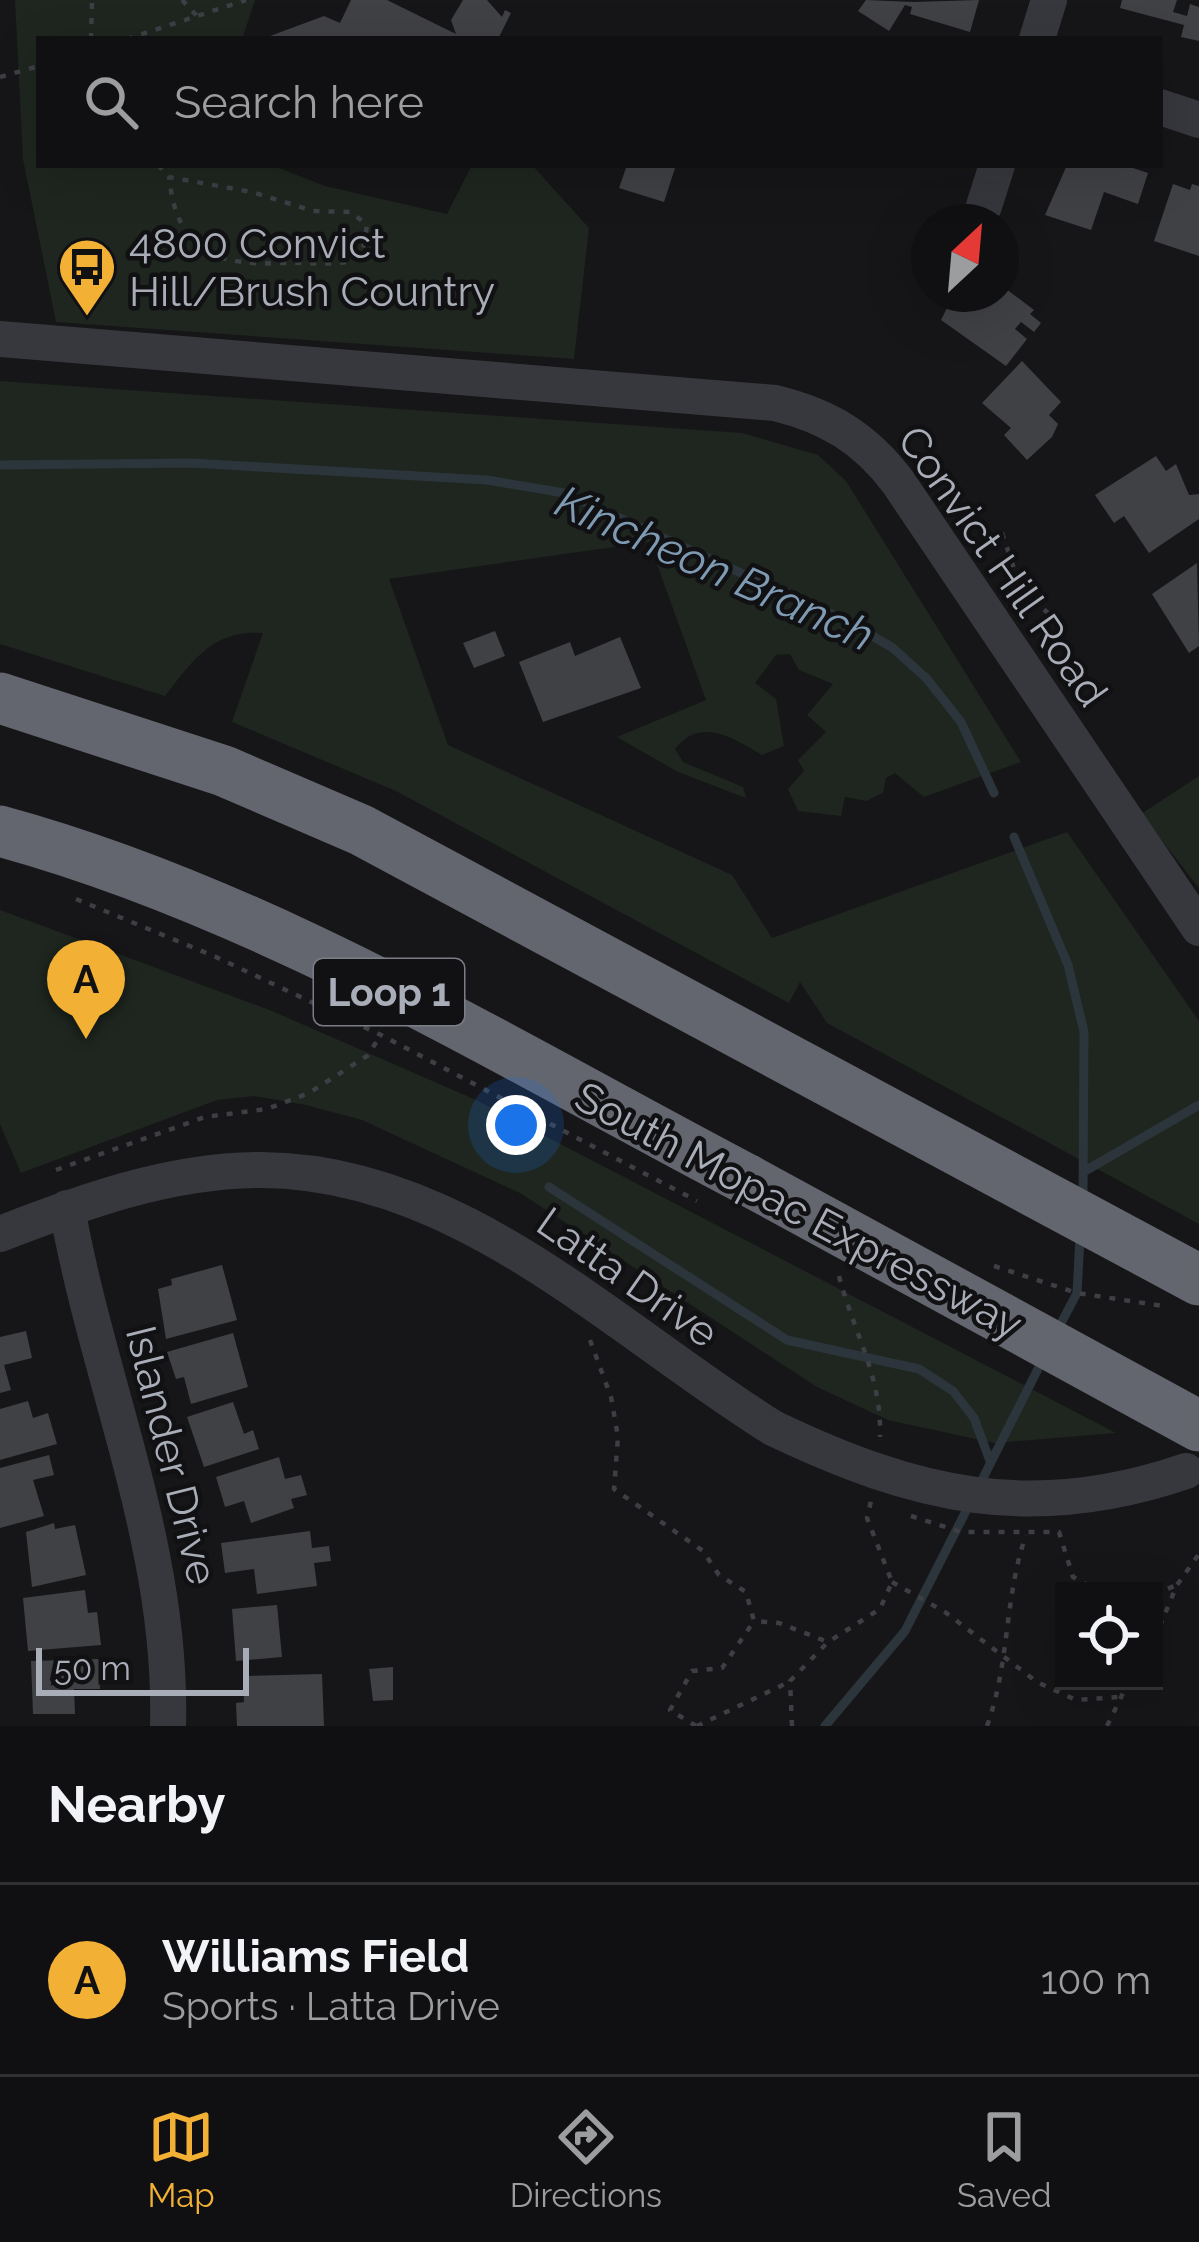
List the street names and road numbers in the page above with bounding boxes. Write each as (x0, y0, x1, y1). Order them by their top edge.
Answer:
street label: Convict Hill Road (888, 417, 1117, 716)
road number: Loop 1 (314, 959, 464, 1025)
street label: South Mopac Expressway (567, 1072, 1031, 1349)
street label: Latta Drive (528, 1197, 727, 1357)
street label: Islander Drive (116, 1321, 227, 1589)

